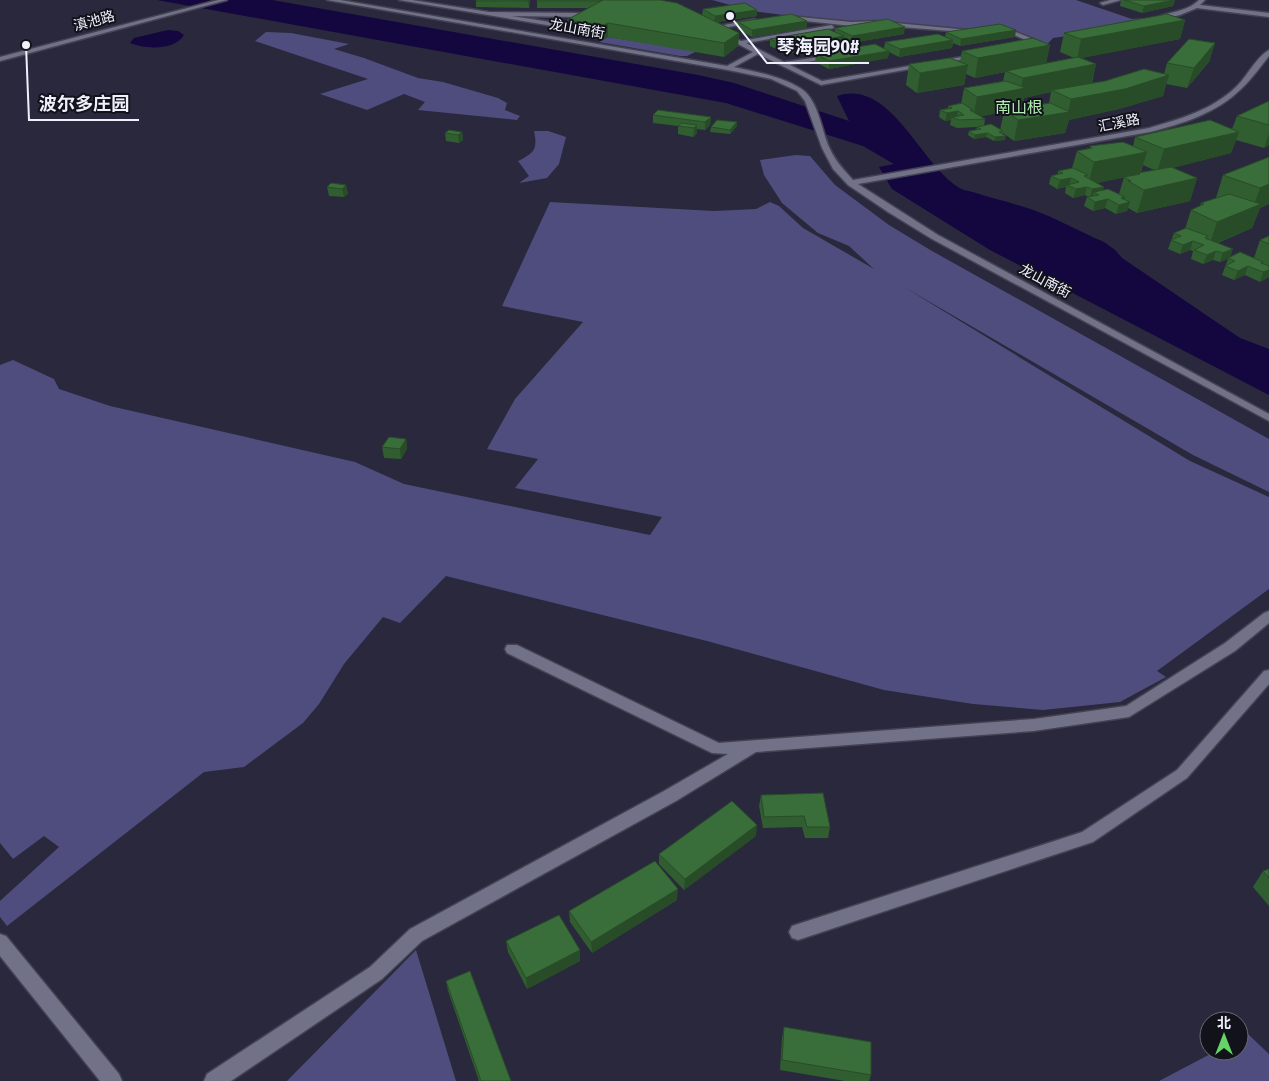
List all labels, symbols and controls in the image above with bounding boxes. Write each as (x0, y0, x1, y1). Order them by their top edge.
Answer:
street label: 滇池路 (72, 7, 116, 35)
street label: 龙山南街 (548, 16, 606, 42)
callout: 琴海园90# (767, 30, 869, 63)
text: 琴海园90# (777, 36, 859, 58)
callout: 波尔多庄园 (29, 87, 139, 120)
text: 波尔多庄园 (39, 93, 129, 115)
district label: 南山根 (995, 98, 1043, 117)
street label: 汇溪路 (1097, 111, 1141, 135)
street label: 龙山南街 (1016, 260, 1074, 302)
north arrow (1199, 1011, 1249, 1061)
text: 北 (1217, 1015, 1231, 1032)

